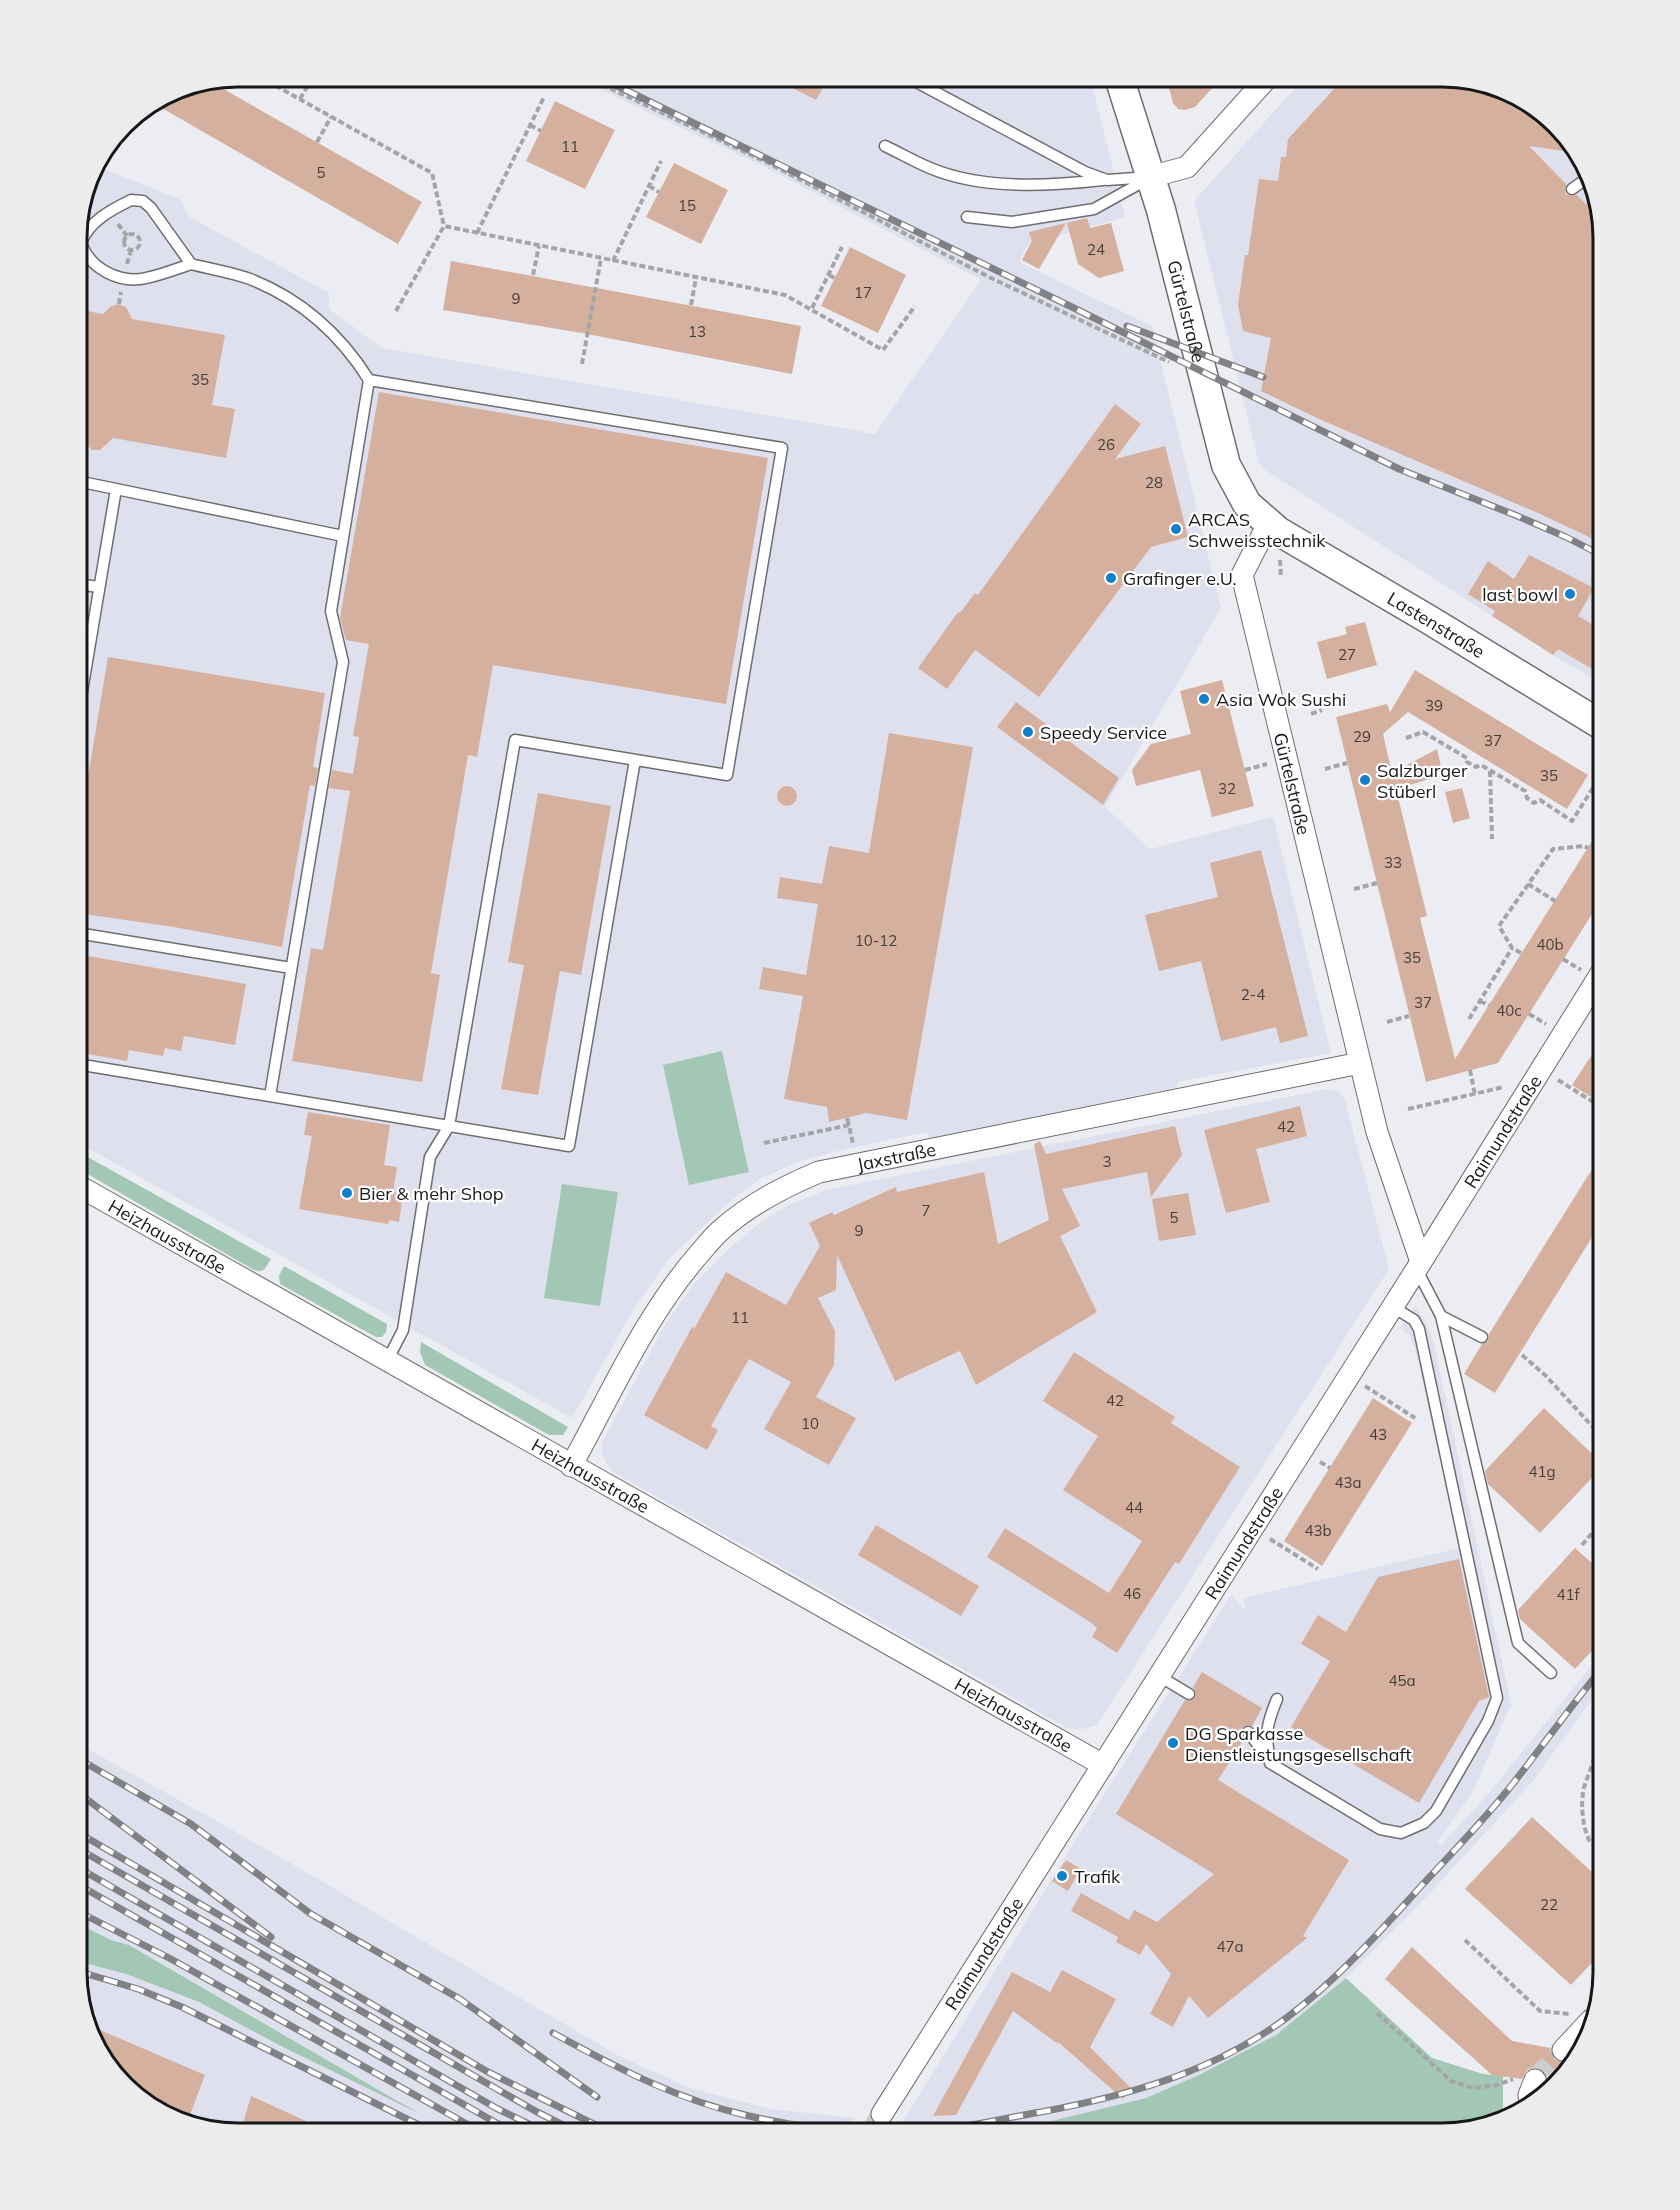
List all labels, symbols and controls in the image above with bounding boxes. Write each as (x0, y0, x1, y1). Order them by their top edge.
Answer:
house number: 11 (561, 137, 579, 156)
house number: 5 (316, 163, 326, 182)
house number: 15 (678, 196, 696, 215)
house number: 24 (1087, 240, 1105, 259)
street label: Gürtelstraße (1163, 258, 1211, 365)
house number: 17 (854, 283, 872, 302)
house number: 9 (511, 289, 521, 308)
house number: 13 (688, 322, 706, 341)
house number: 35 (191, 370, 209, 389)
house number: 26 (1097, 435, 1115, 454)
house number: 28 (1145, 473, 1163, 492)
place label: ARCAS Schweisstechnik (1188, 508, 1326, 552)
marker: ARCAS Schweisstechnik (1169, 522, 1183, 536)
place label: Grafinger e.U. (1123, 567, 1237, 590)
marker: Grafinger e.U. (1104, 571, 1118, 585)
place label: last bowl (1482, 583, 1558, 606)
street label: Lastenstraße (1384, 586, 1489, 663)
marker: last bowl (1563, 587, 1577, 601)
house number: 27 (1338, 645, 1356, 664)
place label: Asia Wok Sushi (1216, 688, 1346, 711)
marker: Asia Wok Sushi (1197, 692, 1211, 706)
house number: 39 (1425, 696, 1443, 715)
place label: Speedy Service (1040, 721, 1167, 744)
marker: Speedy Service (1021, 725, 1035, 739)
house number: 29 (1353, 727, 1371, 746)
street label: Gürtelstraße (1269, 730, 1316, 837)
house number: 37 (1484, 731, 1502, 750)
place label: Salzburger Stüberl (1377, 759, 1468, 803)
house number: 35 (1540, 766, 1558, 785)
marker: Salzburger Stüberl (1358, 773, 1372, 787)
house number: 32 (1218, 779, 1236, 798)
house number: 33 (1384, 853, 1402, 872)
house number: 10-12 (855, 931, 897, 950)
house number: 40b (1536, 935, 1564, 954)
house number: 35 (1403, 948, 1421, 967)
house number: 2-4 (1241, 985, 1265, 1004)
house number: 37 (1414, 993, 1432, 1012)
house number: 40c (1496, 1001, 1522, 1020)
street label: Raimundstraße (1459, 1071, 1546, 1192)
house number: 42 (1277, 1117, 1295, 1136)
street label: Jaxstraße (855, 1137, 938, 1176)
house number: 3 (1102, 1152, 1112, 1171)
place label: Bier & mehr Shop (359, 1182, 504, 1205)
marker: Bier & mehr Shop (340, 1186, 354, 1200)
street label: Heizhausstraße (105, 1194, 230, 1279)
house number: 7 (921, 1201, 931, 1220)
house number: 5 (1169, 1208, 1179, 1227)
house number: 9 (854, 1221, 864, 1240)
house number: 11 (731, 1308, 749, 1327)
house number: 42 (1106, 1391, 1124, 1410)
house number: 10 (801, 1414, 819, 1433)
house number: 43 (1369, 1425, 1387, 1444)
street label: Heizhausstraße (528, 1433, 654, 1518)
house number: 41g (1528, 1462, 1556, 1481)
house number: 43a (1334, 1473, 1362, 1492)
street label: Raimundstraße (1199, 1482, 1288, 1603)
house number: 44 (1125, 1498, 1143, 1517)
house number: 43b (1304, 1521, 1332, 1540)
house number: 46 (1123, 1584, 1141, 1603)
house number: 41f (1556, 1585, 1580, 1604)
house number: 45a (1388, 1671, 1416, 1690)
street label: Heizhausstraße (951, 1672, 1077, 1757)
place label: DG Sparkasse Dienstleistungsgesellschaft (1185, 1722, 1412, 1766)
marker: DG Sparkasse Dienstleistungsgesellschaft (1166, 1736, 1180, 1750)
place label: Trafik (1074, 1865, 1121, 1888)
marker: Trafik (1055, 1869, 1069, 1883)
street label: Raimundstraße (939, 1893, 1028, 2014)
house number: 22 (1540, 1895, 1558, 1914)
house number: 47a (1216, 1937, 1244, 1956)

